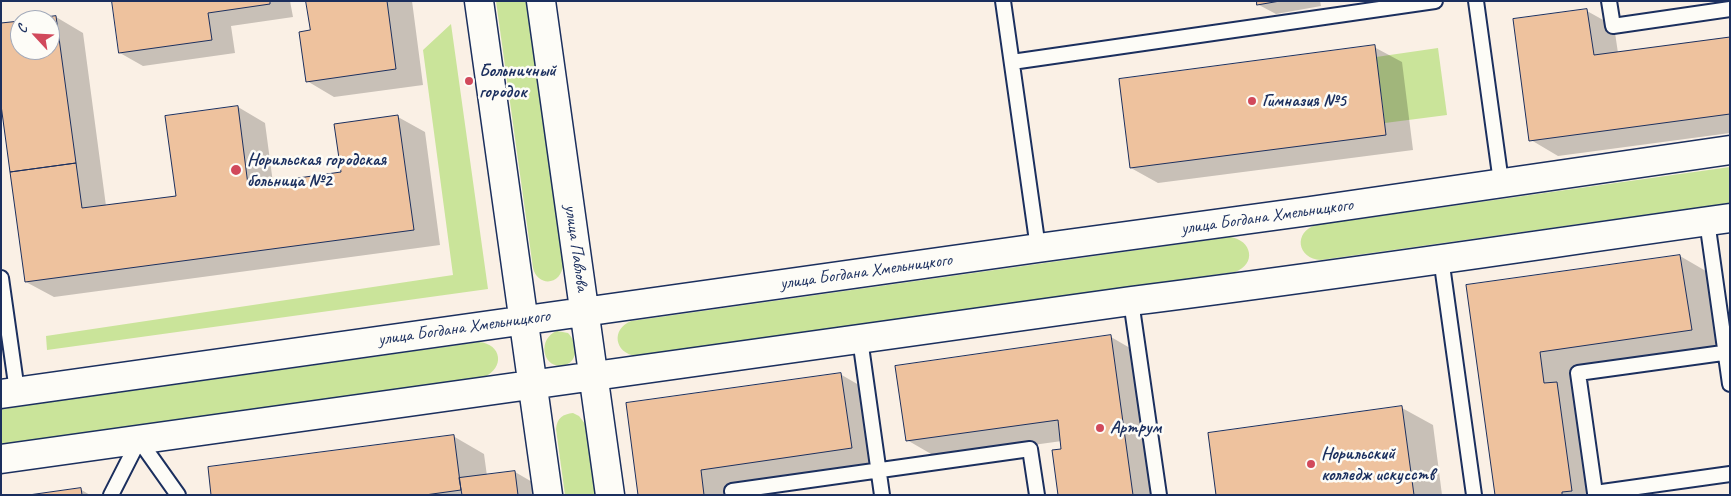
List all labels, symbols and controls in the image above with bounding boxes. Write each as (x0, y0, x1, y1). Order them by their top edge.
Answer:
north arrow (10, 10, 60, 60)
text: С (13, 22, 31, 36)
place label: Больничный городок (479, 60, 556, 102)
marker: Больничный городок (463, 75, 475, 87)
place label: Гимназия №5 (1262, 90, 1346, 112)
marker: Гимназия №5 (1246, 95, 1258, 107)
place label: Норильская городская больница №2 (247, 149, 386, 192)
marker: Норильская городская больница №2 (229, 163, 243, 177)
street label: улица Богдана Хмельницкого (1180, 194, 1354, 240)
street label: улица Павлова (559, 203, 593, 293)
street label: улица Богдана Хмельницкого (779, 249, 953, 295)
street label: улица Богдана Хмельницкого (377, 305, 551, 351)
place label: Артрум (1110, 417, 1161, 439)
marker: Артрум (1094, 422, 1106, 434)
place label: Норильский колледж искусств (1321, 443, 1435, 486)
marker: Норильский колледж искусств (1305, 458, 1317, 470)

